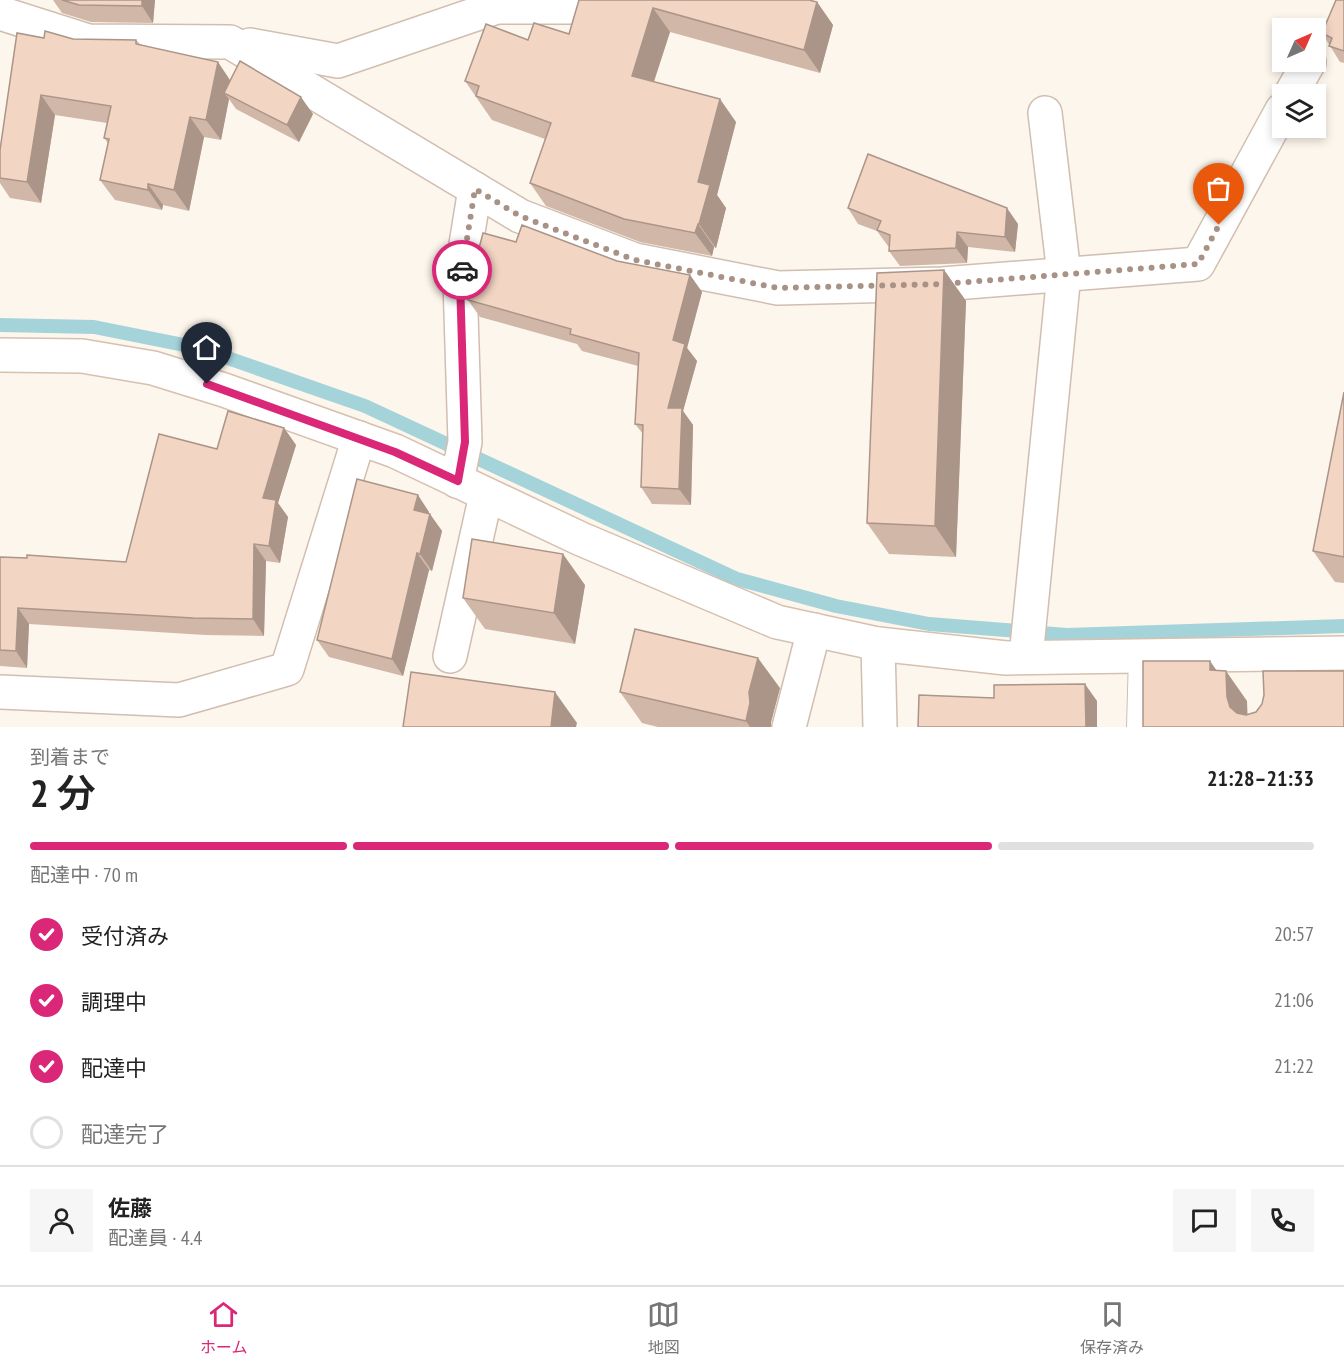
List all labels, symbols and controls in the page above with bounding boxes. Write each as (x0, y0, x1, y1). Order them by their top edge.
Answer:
north arrow (1272, 18, 1326, 72)
map controls (1272, 18, 1326, 138)
button: layers (1272, 84, 1326, 138)
pin (1193, 163, 1244, 225)
icon: bag (1202, 172, 1235, 205)
courier (432, 240, 492, 300)
icon: car (446, 254, 479, 287)
pin (181, 322, 232, 384)
icon: home (190, 331, 223, 364)
text: 到着まで (30, 744, 110, 770)
text: 21:28–21:33 (1207, 764, 1314, 792)
text: 2 分 (30, 767, 96, 818)
text: 配達中 · 70 m (30, 862, 138, 888)
icon: check (30, 918, 63, 951)
text: 20:57 (1274, 921, 1314, 947)
text: 受付済み (81, 922, 169, 950)
icon: check (30, 984, 63, 1017)
text: 21:06 (1274, 987, 1314, 1013)
text: 調理中 (81, 988, 147, 1016)
icon: check (30, 1050, 63, 1083)
text: 21:22 (1274, 1053, 1314, 1079)
text: 配達中 (81, 1054, 147, 1082)
text: 配達完了 (81, 1120, 169, 1148)
button: person (30, 1189, 93, 1252)
button: chat (1173, 1189, 1236, 1252)
button: phone (1251, 1189, 1314, 1252)
text: 佐藤 (108, 1194, 152, 1222)
text: 配達員 · 4.4 (108, 1225, 202, 1251)
tab: ホーム (200, 1298, 247, 1358)
tab: 地図 (647, 1298, 680, 1358)
tab: 保存済み (1080, 1298, 1144, 1358)

